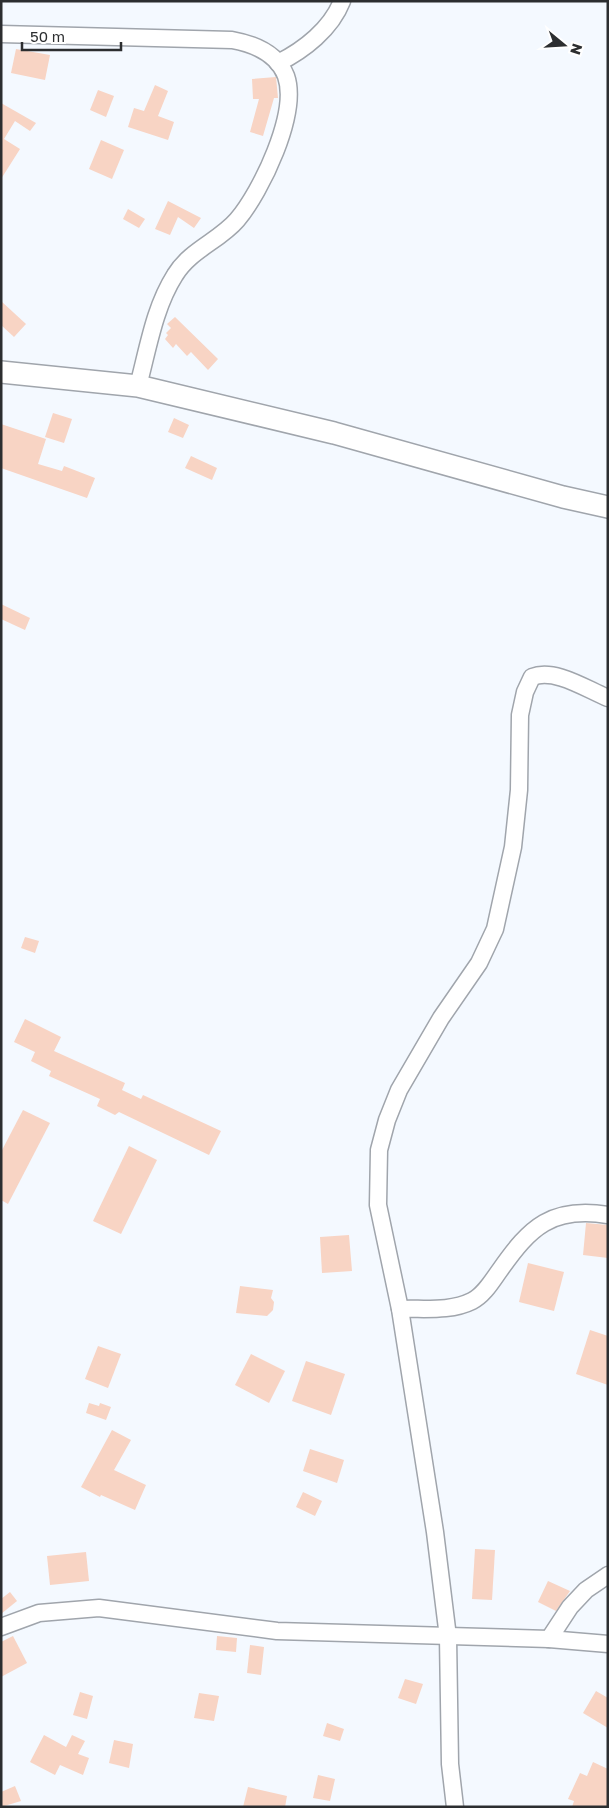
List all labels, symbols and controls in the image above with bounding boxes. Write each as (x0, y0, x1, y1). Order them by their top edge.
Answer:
scale bar (22, 20, 121, 52)
north arrow (539, 20, 589, 70)
text: 50 m (30, 27, 65, 45)
text: N (567, 41, 587, 57)

